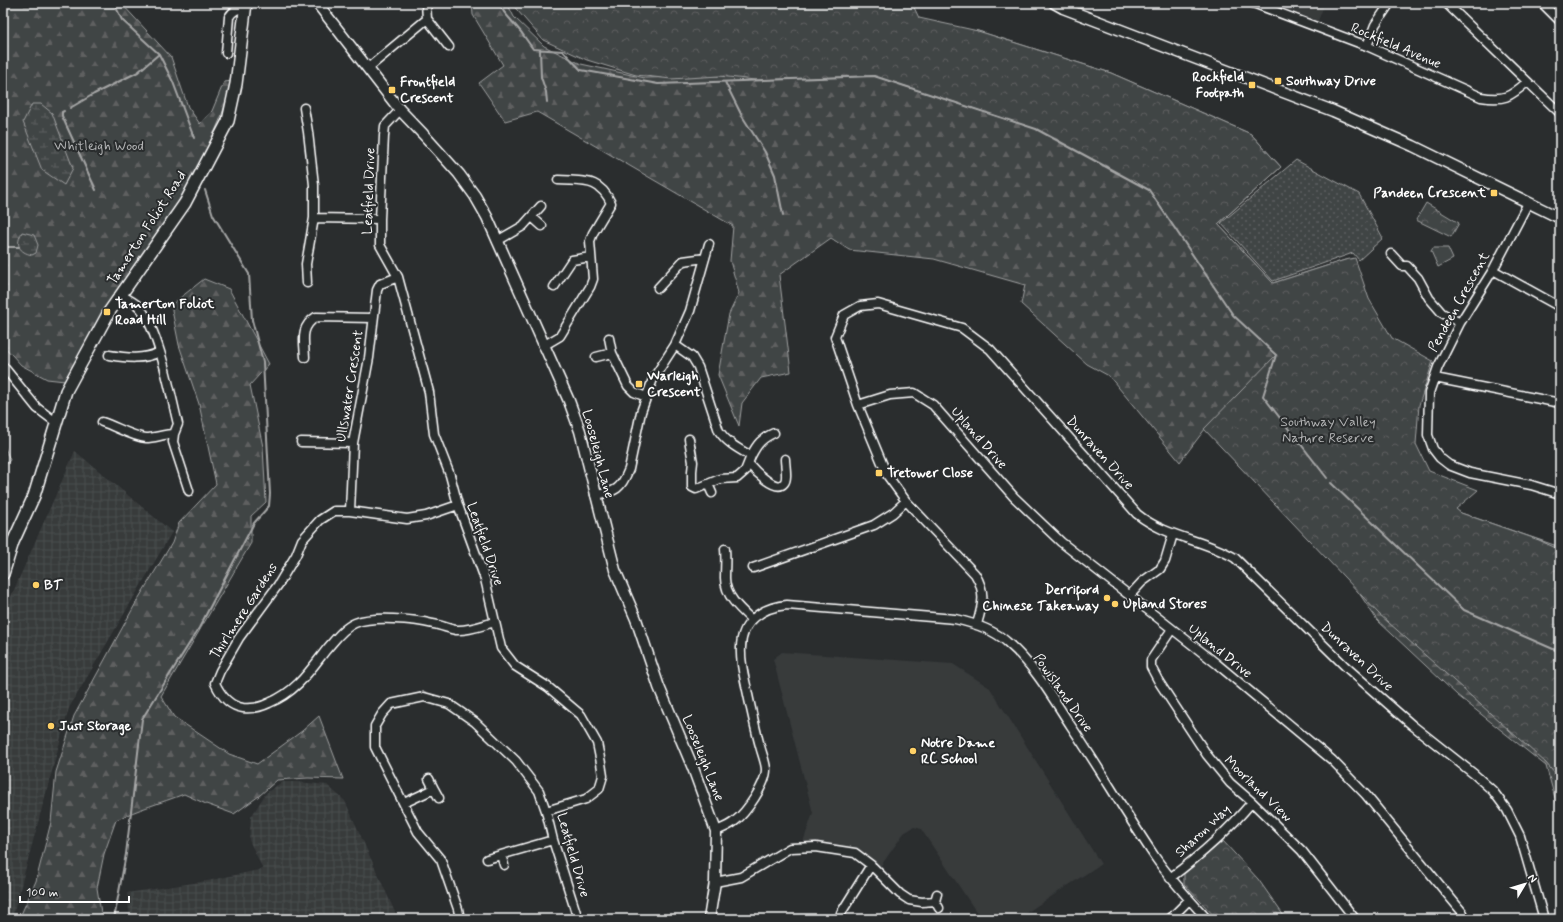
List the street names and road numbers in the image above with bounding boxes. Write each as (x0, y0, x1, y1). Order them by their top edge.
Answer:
street label: Rockfield Avenue (1348, 19, 1444, 73)
street label: Leatfield Drive (358, 147, 380, 235)
street label: Tamerton Foliot Road (103, 168, 191, 288)
street label: Pendeen Crescent (1424, 248, 1494, 355)
street label: Ullswater Crescent (332, 328, 368, 443)
street label: Upland Drive (947, 403, 1011, 473)
street label: Looseleigh Lane (577, 408, 619, 500)
street label: Dunraven Drive (1062, 412, 1138, 494)
street label: Leatfield Drive (462, 500, 508, 588)
street label: Thirlmere Gardens (206, 559, 282, 663)
street label: Dunraven Drive (1317, 619, 1397, 695)
street label: Upland Drive (1184, 620, 1256, 682)
street label: Powisland Drive (1029, 650, 1097, 736)
street label: Looseleigh Lane (678, 712, 728, 804)
street label: Moorland View (1220, 752, 1296, 826)
street label: Sharon Way (1171, 801, 1235, 861)
street label: Leatfield Drive (552, 811, 594, 899)

